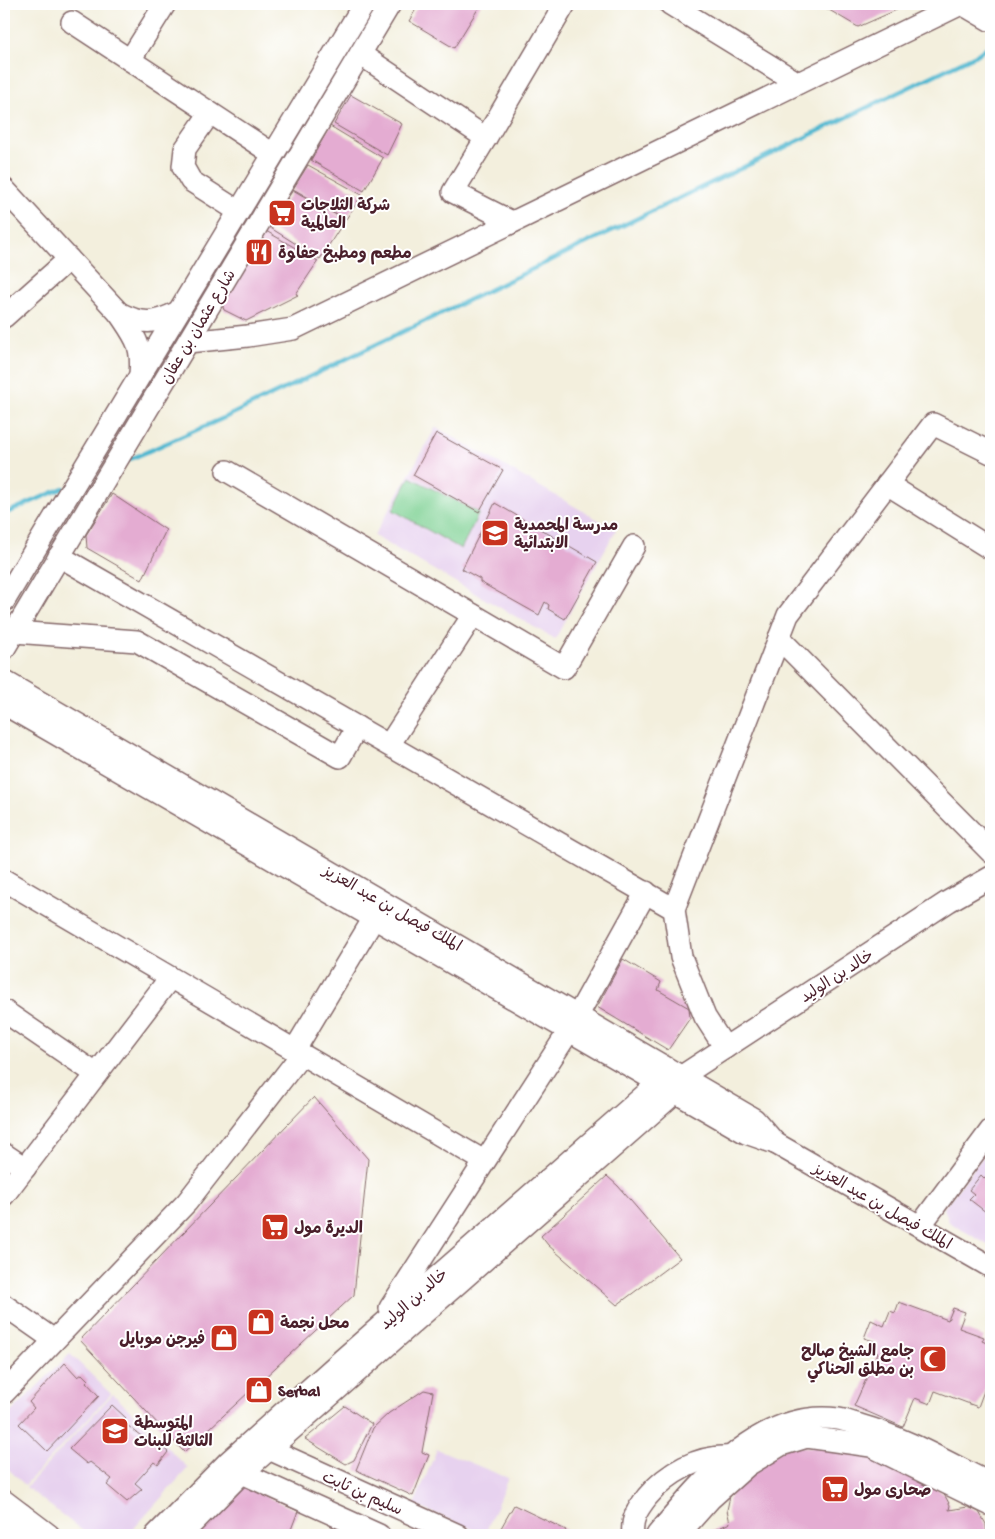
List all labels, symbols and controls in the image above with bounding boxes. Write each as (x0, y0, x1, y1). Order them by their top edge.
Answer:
place label: شركة الثلاجات العالمية (301, 197, 390, 235)
supermarket icon: شركة الثلاجات العالمية (267, 198, 297, 228)
restaurant icon: مطعم ومطبخ حفاوة (244, 237, 274, 267)
place label: مطعم ومطبخ حفاوة (278, 244, 412, 265)
street label: شارع عثمان بن عفان (158, 267, 242, 388)
place label: مدرسة المحمدية الابتدائية (514, 517, 618, 555)
school or university icon: مدرسة المحمدية الابتدائية (480, 518, 510, 548)
street label: الملك فيصل بن عبد العزيز (317, 862, 464, 958)
street label: خالد بن الوليد (798, 947, 878, 1009)
street label: الملك فيصل بن عبد العزيز (807, 1160, 954, 1256)
supermarket icon: الديرة مول (260, 1212, 290, 1242)
place label: الديرة مول (294, 1220, 363, 1240)
street label: خالد بن الوليد (377, 1266, 453, 1335)
shop icon: محل نجمة (246, 1307, 276, 1337)
place label: محل نجمة (280, 1315, 350, 1335)
shop icon: فيرجن موبايل (209, 1323, 239, 1353)
place label: فيرجن موبايل (119, 1330, 205, 1351)
place label: جامع الشيخ صالح بن مطلق الحناكي (801, 1342, 914, 1383)
mosque icon: جامع الشيخ صالح بن مطلق الحناكي (918, 1344, 948, 1374)
shop icon: Serbal (244, 1375, 274, 1405)
place label: Serbal (278, 1384, 321, 1403)
place label: المتوسطة الثالثة للبنات (134, 1415, 213, 1453)
school or university icon: المتوسطة الثالثة للبنات (100, 1416, 130, 1446)
street label: سليم بن ثابت (318, 1469, 405, 1521)
supermarket icon: صحارى مول (820, 1474, 850, 1504)
place label: صحارى مول (854, 1482, 931, 1502)

